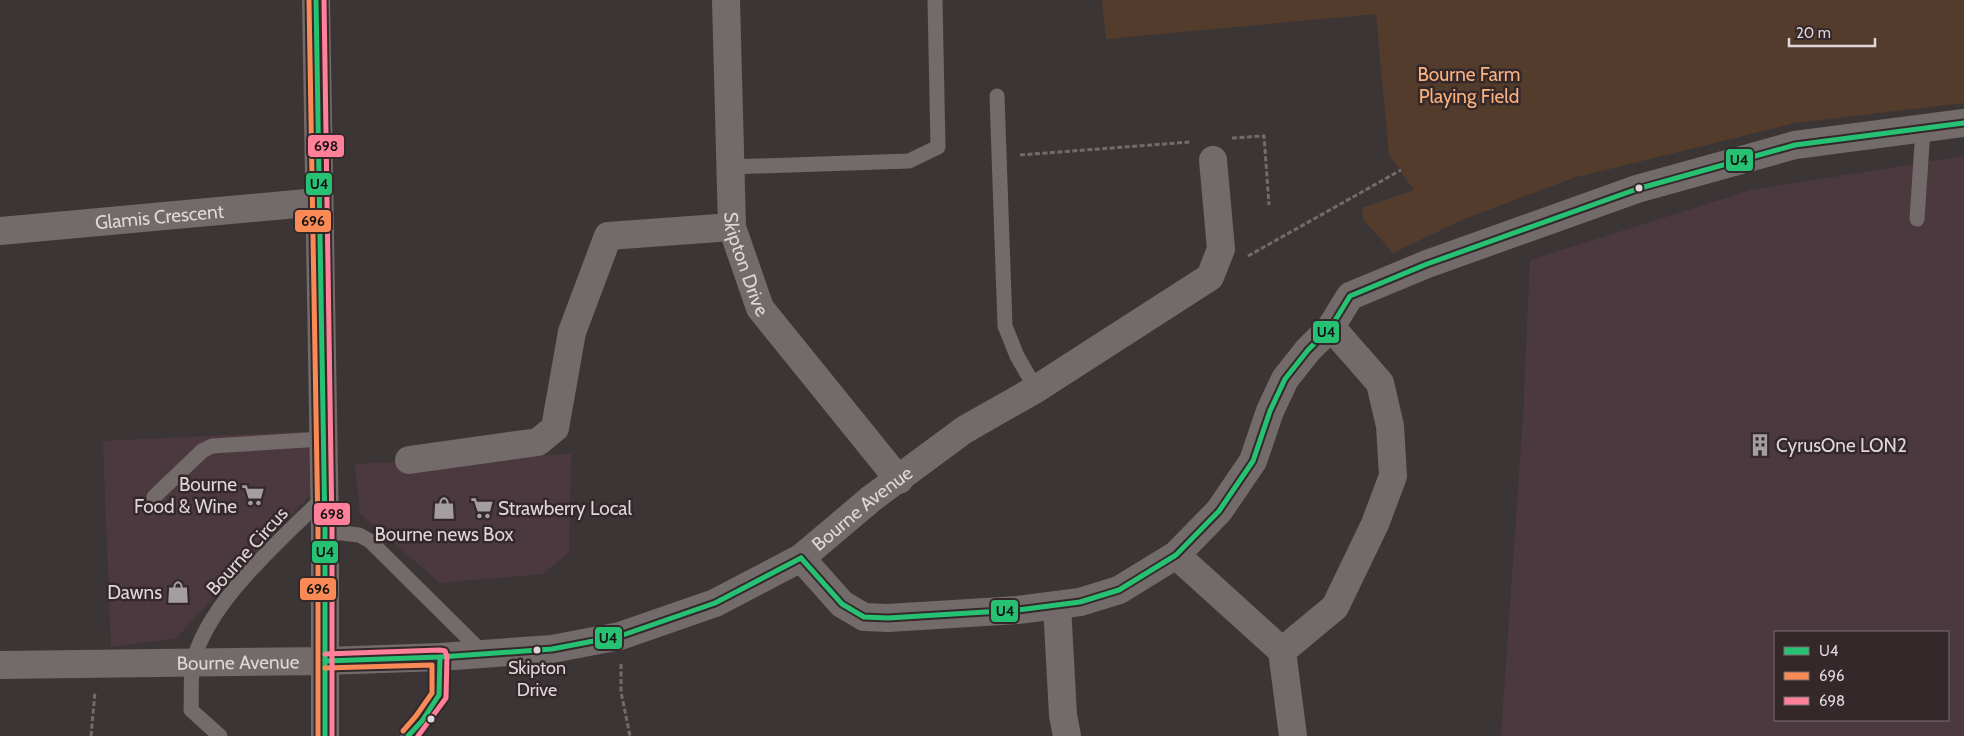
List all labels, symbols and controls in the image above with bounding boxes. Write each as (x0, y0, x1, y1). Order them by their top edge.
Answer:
scale bar (1789, 15, 1875, 47)
text: 20 m (1796, 24, 1831, 42)
park label: Bourne Farm Playing Field (1417, 63, 1521, 108)
line badge: 698 (307, 134, 345, 158)
text: 698 (314, 137, 338, 155)
line badge: U4 (1725, 148, 1754, 172)
text: U4 (1730, 151, 1748, 169)
line badge: U4 (305, 172, 333, 196)
text: U4 (310, 175, 328, 193)
unlabelled marker (1634, 183, 1644, 193)
street label: Glamis Crescent (94, 199, 225, 234)
line badge: 696 (294, 209, 332, 233)
street label: Skipton Drive (720, 211, 774, 321)
text: 696 (301, 212, 325, 230)
line badge: U4 (1312, 320, 1340, 344)
text: U4 (1317, 323, 1335, 341)
building icon: CyrusOne LON2 (1747, 432, 1773, 458)
place label: CyrusOne LON2 (1776, 434, 1907, 457)
street label: Bourne Avenue (807, 461, 917, 556)
place label: Bourne Food & Wine (134, 473, 237, 518)
supermarket icon: Bourne Food & Wine (240, 482, 266, 508)
shop icon: Bourne news Box (431, 495, 457, 521)
supermarket icon: Strawberry Local (469, 495, 495, 521)
place label: Strawberry Local (498, 497, 632, 520)
street label: Bourne Circus (201, 502, 293, 600)
line badge: 698 (313, 502, 351, 526)
text: 698 (320, 505, 344, 523)
place label: Bourne news Box (374, 523, 514, 546)
line badge: U4 (311, 540, 339, 564)
text: U4 (316, 543, 334, 561)
line badge: 696 (299, 577, 337, 601)
shop icon: Dawns (165, 579, 191, 605)
text: 696 (306, 580, 330, 598)
place label: Dawns (107, 581, 162, 604)
line badge: U4 (990, 599, 1019, 623)
text: U4 (996, 602, 1014, 620)
line badge: U4 (594, 626, 623, 650)
text: U4 (599, 629, 617, 647)
legend (1774, 631, 1949, 721)
text: U4 (1819, 642, 1839, 660)
marker: Skipton Drive (532, 645, 542, 655)
street label: Bourne Avenue (176, 650, 300, 674)
place label: Skipton Drive (508, 657, 566, 701)
text: 696 (1819, 667, 1845, 685)
text: 698 (1819, 692, 1845, 710)
unlabelled marker (426, 714, 436, 724)

